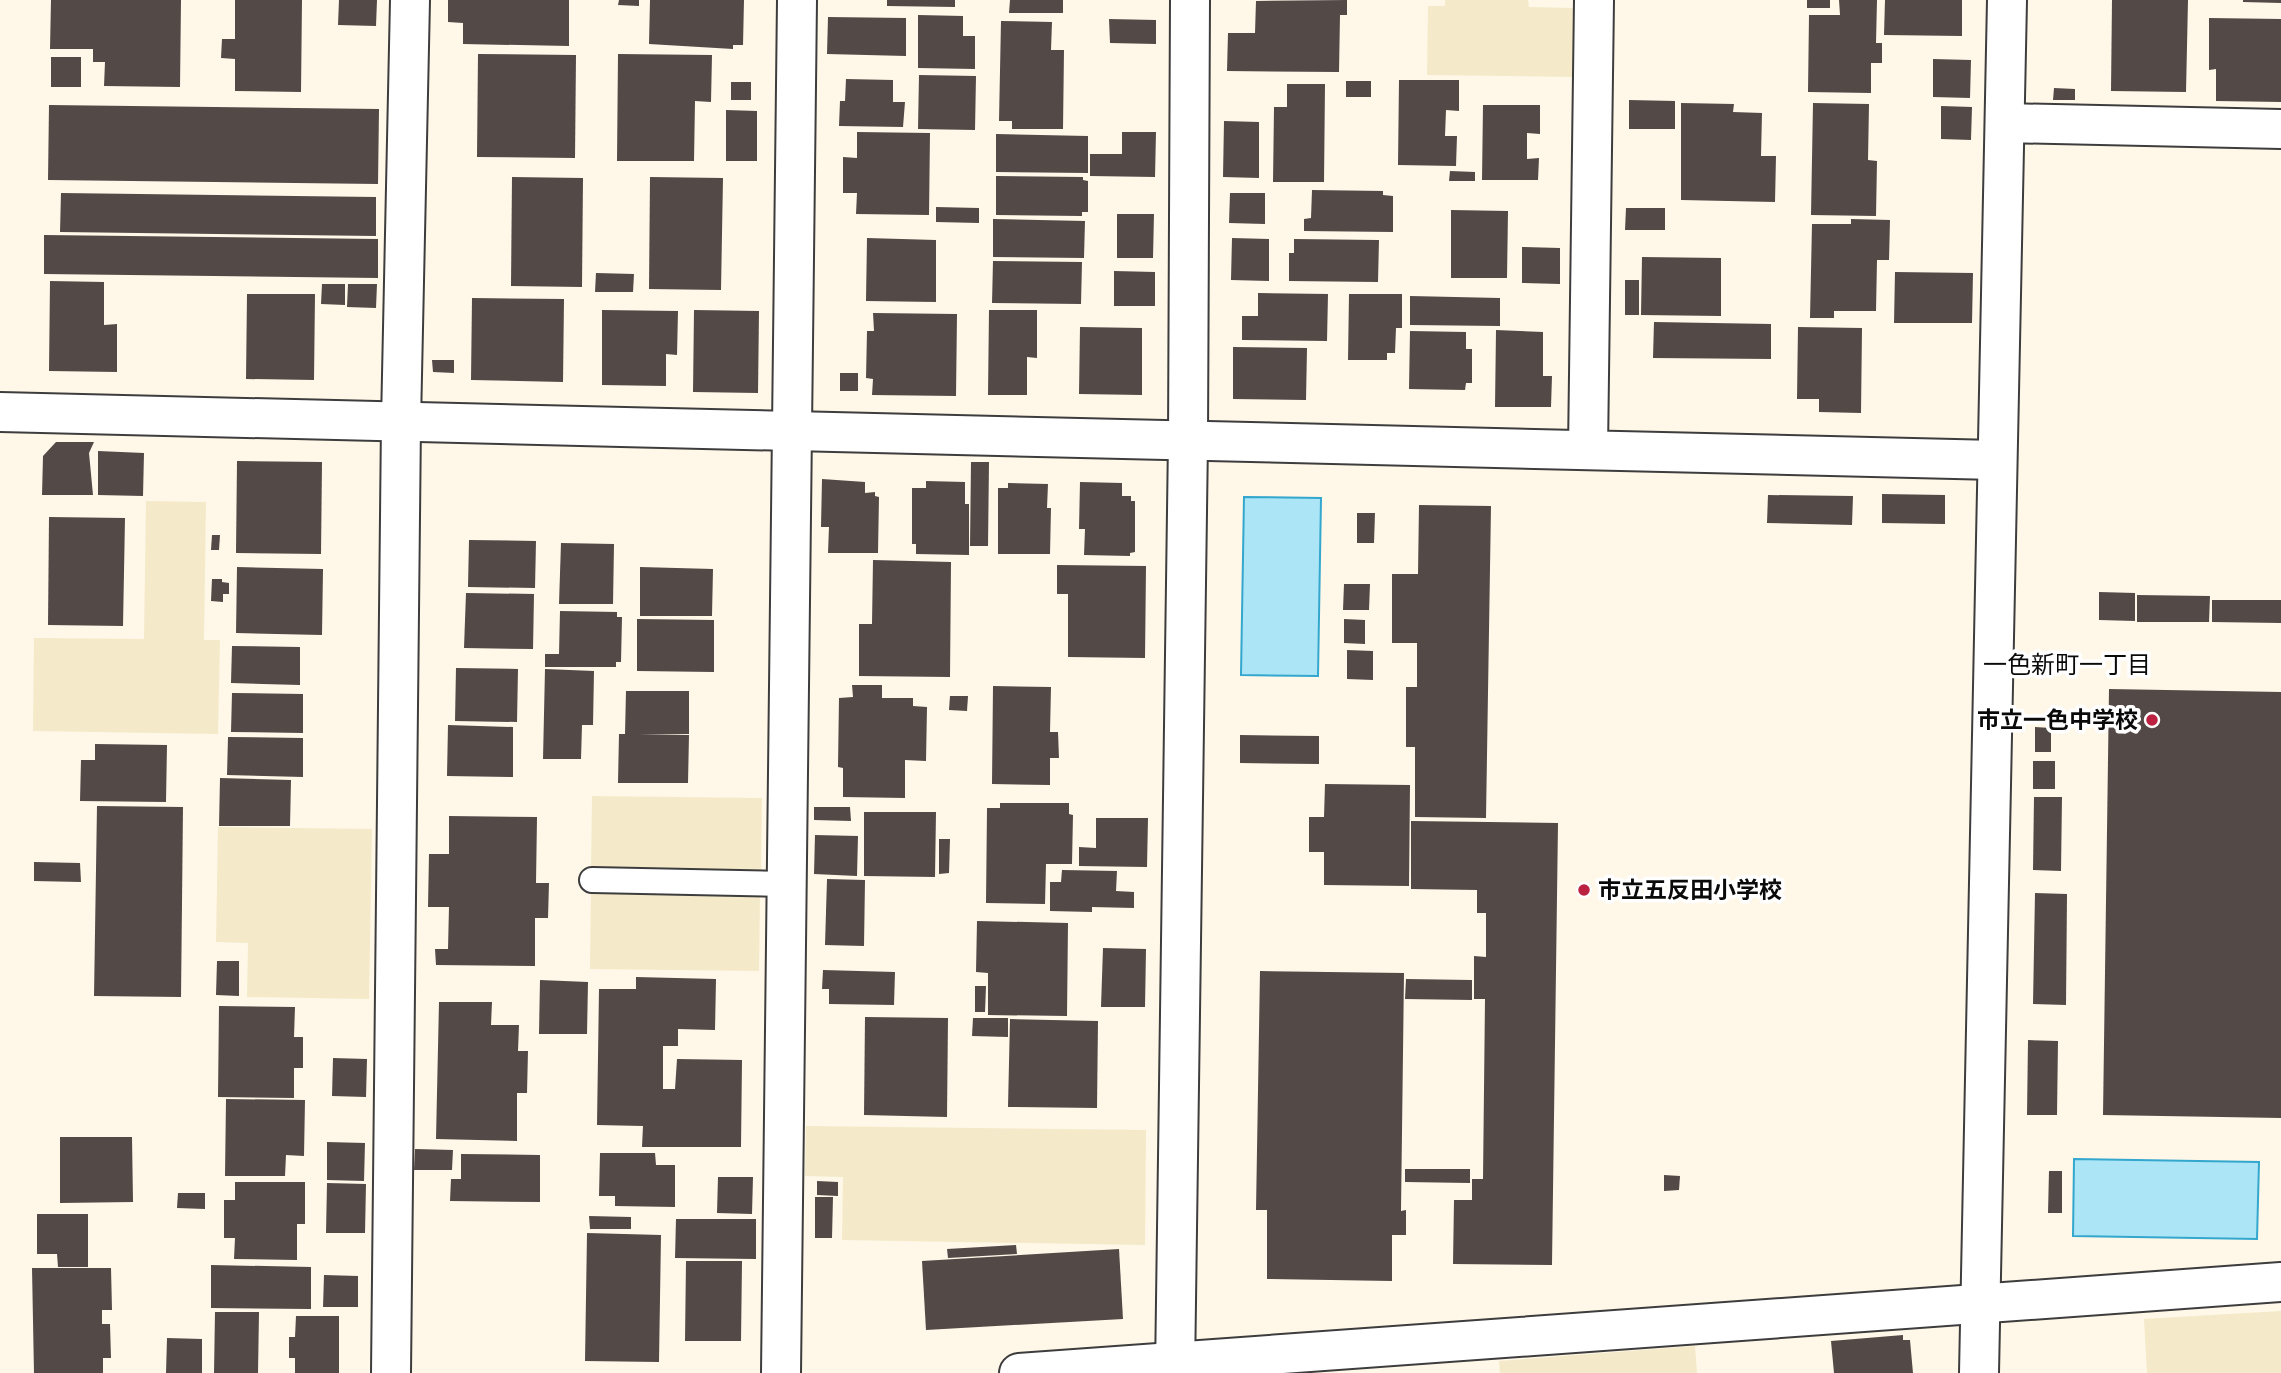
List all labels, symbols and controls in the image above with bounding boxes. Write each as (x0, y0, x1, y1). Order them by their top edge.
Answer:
district label: 一色新町一丁目 (1983, 650, 2151, 679)
place label: 市立一色中学校 (1977, 706, 2138, 734)
marker: 市立一色中学校 (2144, 712, 2160, 728)
place label: 市立五反田小学校 (1598, 876, 1782, 904)
marker: 市立五反田小学校 (1576, 882, 1592, 898)

